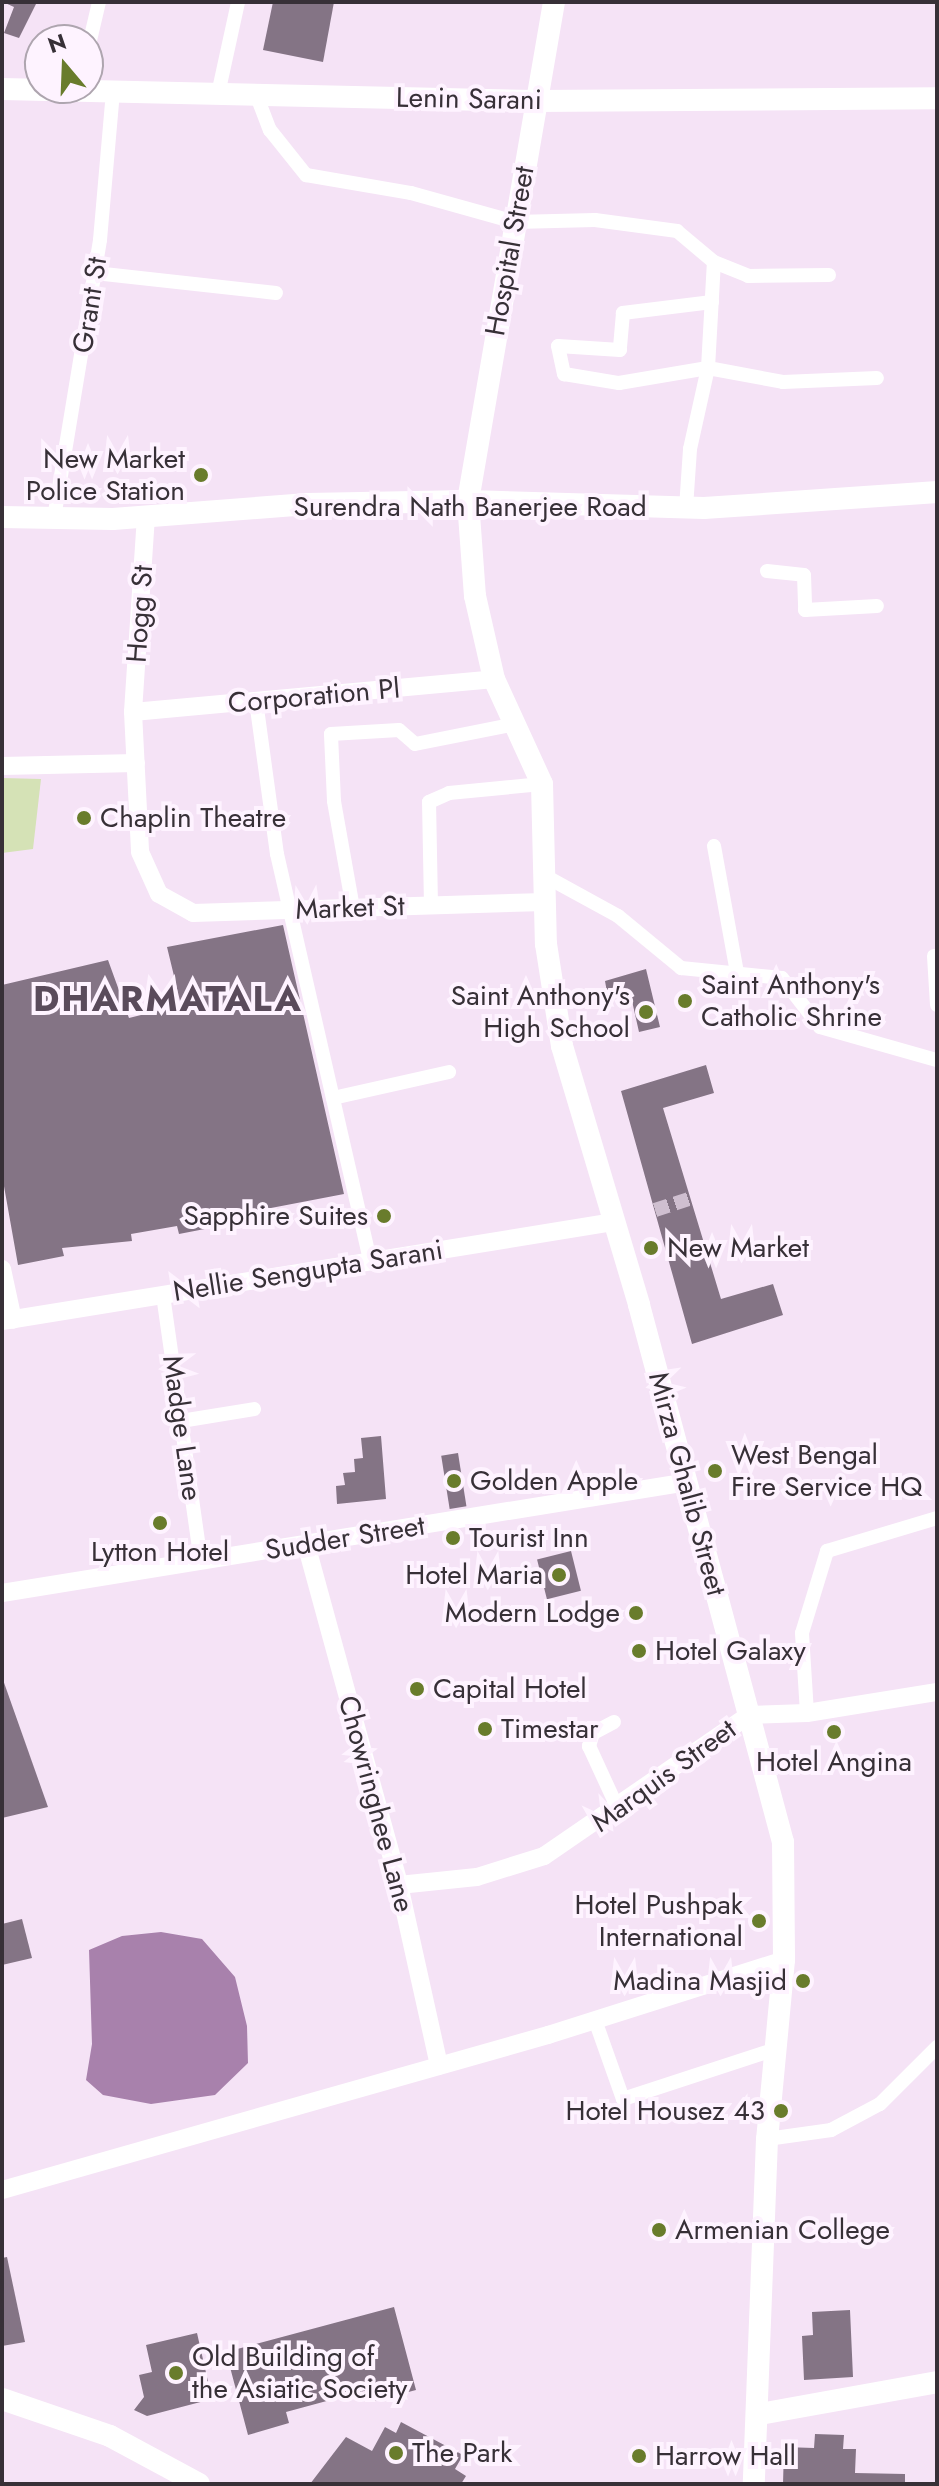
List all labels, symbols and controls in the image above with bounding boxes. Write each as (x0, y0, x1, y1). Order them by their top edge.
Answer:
north arrow (24, 24, 104, 104)
text: N (43, 25, 70, 61)
street label: Lenin Sarani (396, 81, 542, 117)
street label: Hospital Street (479, 164, 541, 338)
street label: Grant St (66, 255, 114, 355)
place label: New Market Police Station (26, 442, 185, 508)
marker: New Market Police Station (192, 466, 210, 484)
street label: Surendra Nath Banerjee Road (293, 490, 647, 524)
street label: Hogg St (120, 564, 160, 664)
street label: Corporation Pl (227, 672, 401, 720)
place label: Chaplin Theatre (100, 801, 286, 835)
marker: Chaplin Theatre (75, 809, 93, 827)
street label: Market St (295, 889, 405, 927)
place label: Saint Anthony's Catholic Shrine (701, 968, 882, 1034)
district label: DHARMATALA (33, 977, 303, 1021)
place label: Saint Anthony's High School (451, 979, 630, 1045)
marker: Saint Anthony's Catholic Shrine (676, 992, 694, 1010)
marker: Saint Anthony's High School (637, 1003, 655, 1021)
place label: Sapphire Suites (184, 1199, 368, 1233)
marker: Sapphire Suites (375, 1207, 393, 1225)
place label: New Market (667, 1231, 809, 1265)
street label: Nellie Sengupta Sarani (171, 1233, 445, 1309)
marker: New Market (642, 1239, 660, 1257)
street label: Madge Lane (155, 1353, 209, 1503)
street label: Mirza Ghalib Street (641, 1369, 733, 1599)
place label: West Bengal Fire Service HQ (731, 1438, 922, 1504)
marker: West Bengal Fire Service HQ (706, 1462, 724, 1480)
place label: Golden Apple (470, 1464, 638, 1498)
marker: Golden Apple (445, 1472, 463, 1490)
street label: Sudder Street (263, 1509, 427, 1567)
marker: Lytton Hotel (151, 1514, 169, 1532)
place label: Tourist Inn (469, 1521, 589, 1555)
marker: Tourist Inn (444, 1529, 462, 1547)
place label: Lytton Hotel (91, 1535, 229, 1569)
place label: Hotel Maria (405, 1558, 543, 1592)
marker: Hotel Maria (550, 1566, 568, 1584)
place label: Modern Lodge (445, 1596, 620, 1630)
marker: Modern Lodge (627, 1604, 645, 1622)
place label: Hotel Galaxy (655, 1634, 806, 1668)
marker: Hotel Galaxy (630, 1642, 648, 1660)
place label: Capital Hotel (433, 1672, 587, 1706)
marker: Capital Hotel (408, 1680, 426, 1698)
street label: Chowringhee Lane (331, 1692, 421, 1916)
place label: Timestar (501, 1712, 599, 1746)
street label: Marquis Street (585, 1713, 743, 1839)
marker: Timestar (476, 1720, 494, 1738)
marker: Hotel Angina (825, 1723, 843, 1741)
place label: Hotel Angina (756, 1745, 912, 1779)
place label: Hotel Pushpak International (574, 1888, 743, 1954)
marker: Hotel Pushpak International (750, 1912, 768, 1930)
place label: Madina Masjid (613, 1964, 787, 1998)
marker: Madina Masjid (794, 1972, 812, 1990)
place label: Hotel Housez 43 (566, 2094, 765, 2128)
marker: Hotel Housez 43 (772, 2102, 790, 2120)
place label: Armenian College (675, 2213, 890, 2247)
marker: Armenian College (650, 2221, 668, 2239)
place label: Old Building of the Asiatic Society (192, 2340, 407, 2406)
marker: Old Building of the Asiatic Society (167, 2364, 185, 2382)
place label: The Park (412, 2436, 512, 2470)
place label: Harrow Hall (655, 2439, 796, 2473)
marker: The Park (387, 2444, 405, 2462)
marker: Harrow Hall (630, 2447, 648, 2465)

